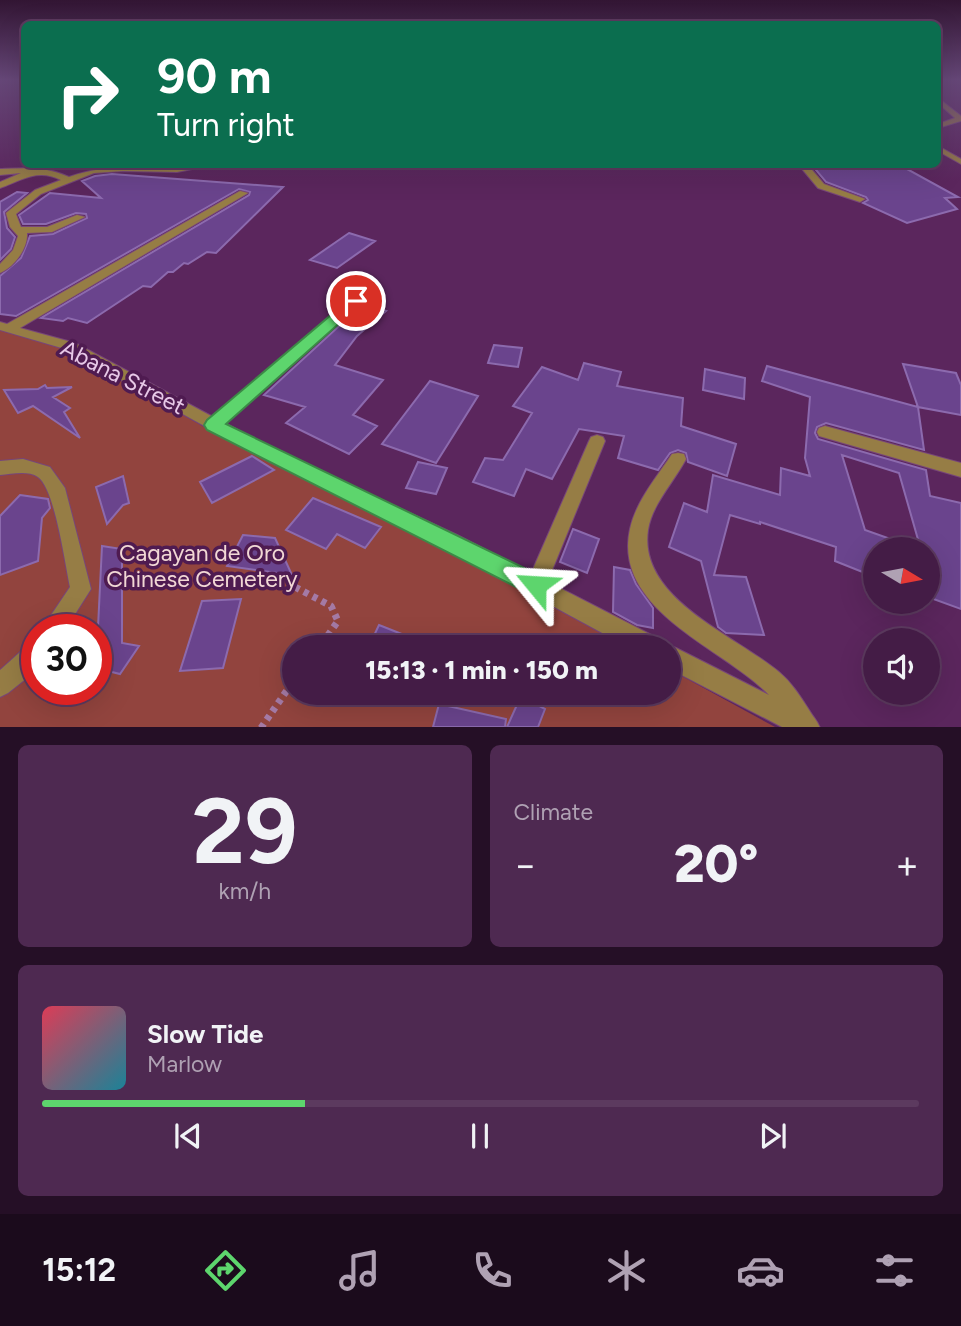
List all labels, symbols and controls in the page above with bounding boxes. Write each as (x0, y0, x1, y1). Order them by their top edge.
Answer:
text: 90 m (157, 46, 272, 105)
icon: right (42, 49, 133, 140)
text: Turn right (157, 106, 295, 144)
pin (326, 271, 386, 331)
icon: arrive (337, 282, 375, 320)
street label: Abana Street (56, 334, 190, 420)
north arrow (863, 537, 940, 614)
map controls (863, 537, 940, 705)
park label: Cagayan de Oro Chinese Cemetery (106, 539, 298, 593)
position arrow (499, 548, 573, 622)
speed limit sign: 30 (21, 614, 112, 705)
button: sound (863, 628, 940, 705)
text: 15:13 · 1 min · 150 m (365, 654, 598, 686)
text: 29 (192, 777, 297, 886)
text: Climate (514, 798, 593, 826)
text: 20° (674, 833, 758, 895)
text: − (514, 842, 537, 888)
text: + (895, 842, 919, 888)
text: km/h (218, 877, 271, 905)
text: Slow Tide (147, 1018, 263, 1050)
text: Marlow (147, 1050, 222, 1078)
icon: previous (169, 1117, 207, 1155)
icon: pause (461, 1117, 499, 1155)
icon: next (754, 1117, 792, 1155)
icon: directions (201, 1246, 250, 1295)
icon: music (335, 1246, 384, 1295)
icon: phone (468, 1246, 517, 1295)
icon: climate (602, 1246, 651, 1295)
icon: car (736, 1246, 785, 1295)
icon: filters (870, 1246, 919, 1295)
text: 15:12 (42, 1251, 116, 1289)

